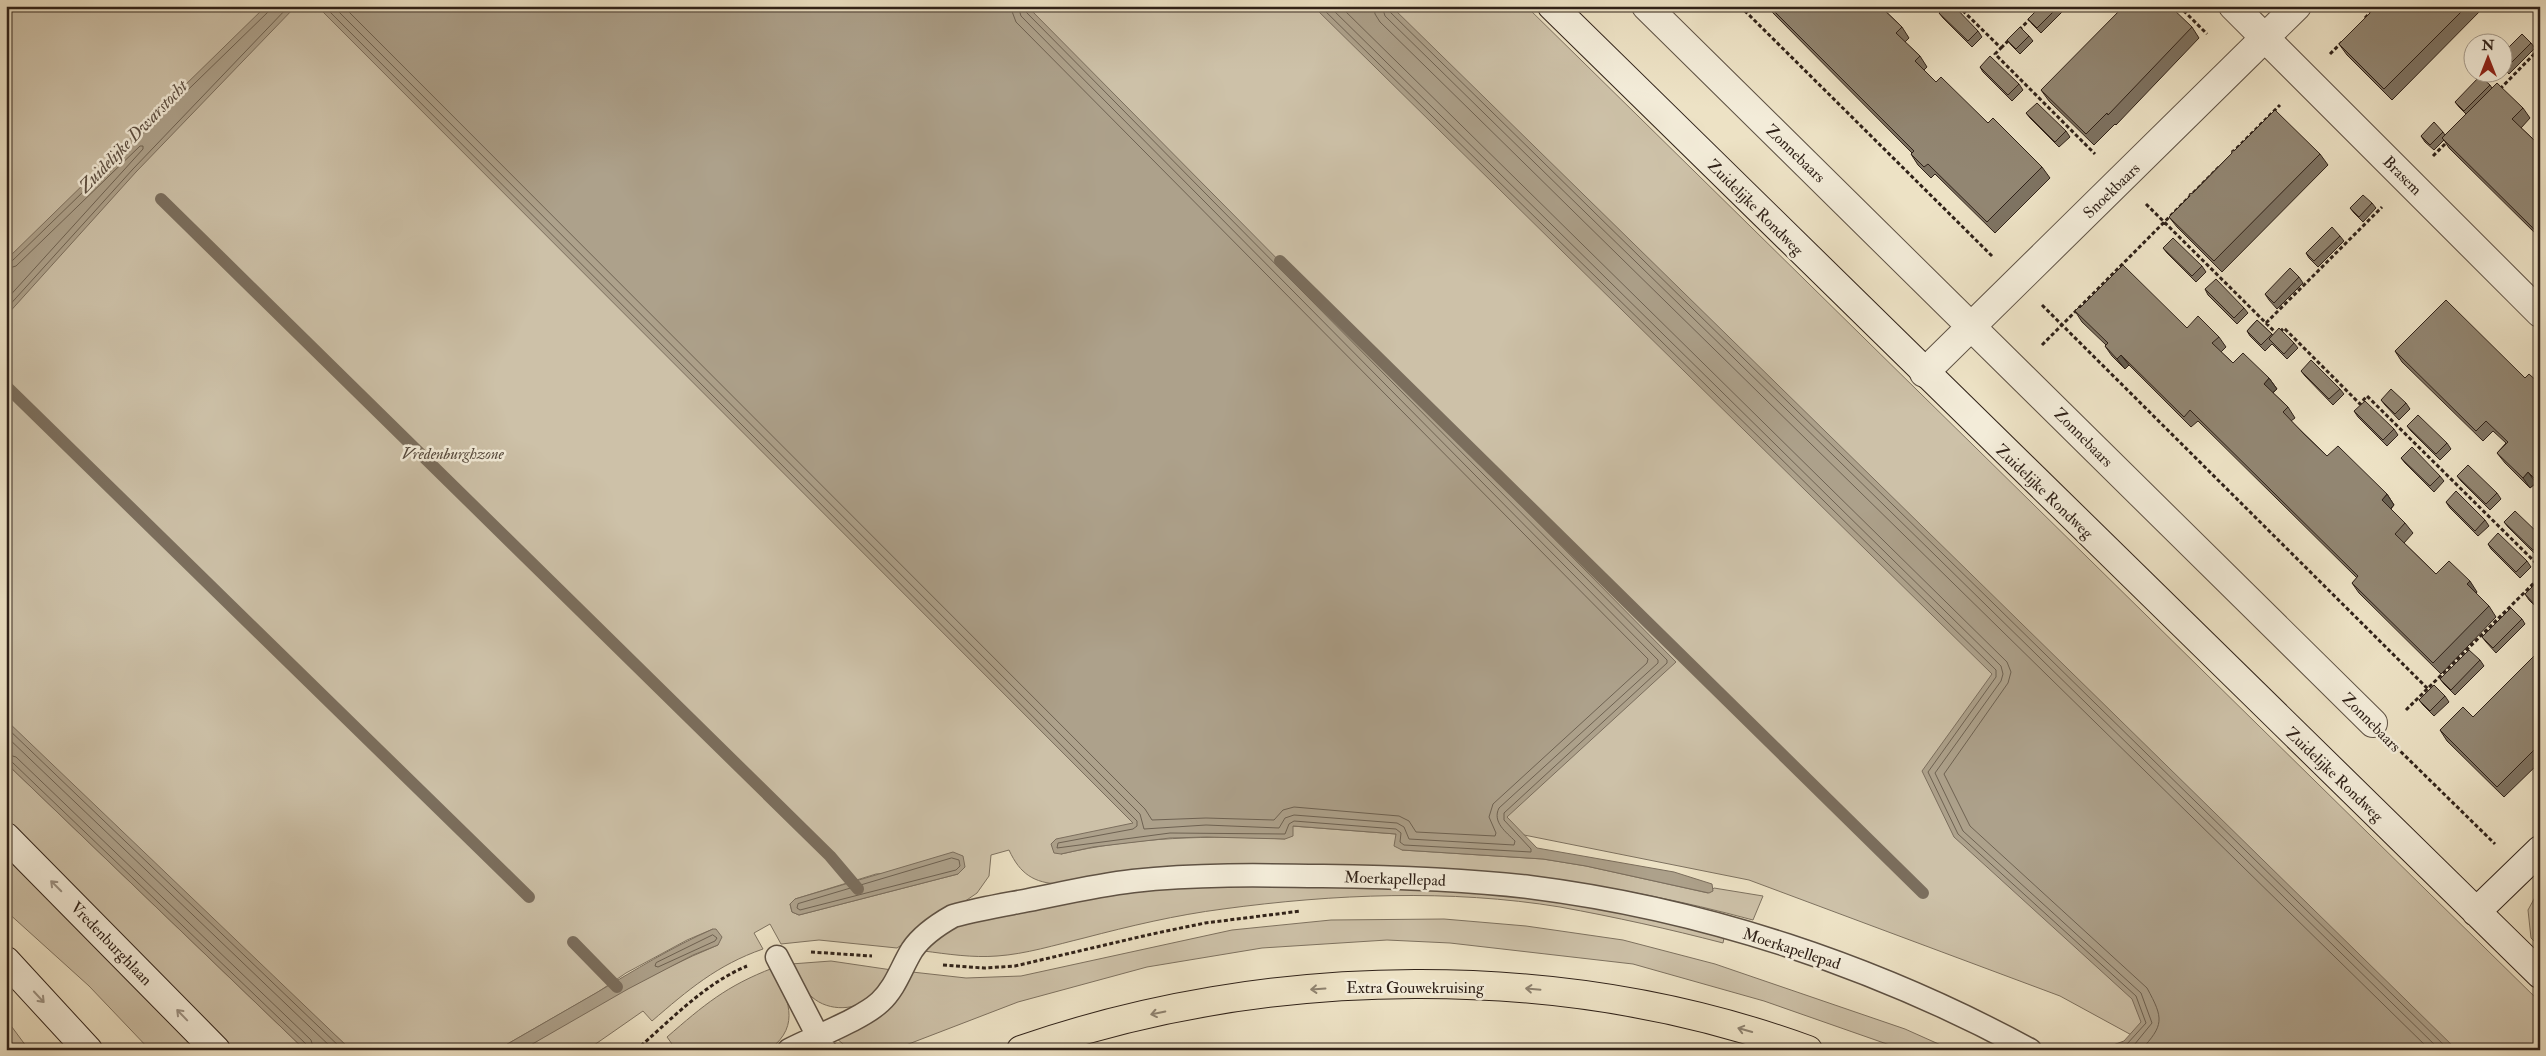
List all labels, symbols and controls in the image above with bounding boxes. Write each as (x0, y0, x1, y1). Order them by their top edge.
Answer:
north arrow (2464, 32, 2514, 82)
text: N (2481, 37, 2495, 54)
water label: Zuidelijke Dwarstocht (73, 75, 194, 198)
street label: Zonnebaars (1761, 120, 1829, 187)
street label: Brasem (2378, 152, 2427, 200)
street label: Zuidelijke Rondweg (1703, 155, 1808, 261)
street label: Snoekbaars (2079, 159, 2144, 223)
street label: Zonnebaars (2050, 404, 2117, 471)
street label: Zuidelijke Rondweg (1991, 440, 2098, 544)
park label: Vredenburghzone (402, 444, 505, 464)
street label: Zonnebaars (2338, 689, 2405, 756)
street label: Zuidelijke Rondweg (2281, 723, 2388, 827)
street label: Moerkapellepad (1344, 867, 1446, 892)
one-way arrow (50, 880, 62, 892)
street label: Vredenburghlaan (66, 898, 156, 990)
street label: Moerkapellepad (1740, 924, 1843, 975)
street label: Extra Gouwekruising (1346, 978, 1485, 998)
one-way arrow (1311, 984, 1327, 993)
one-way arrow (1525, 985, 1541, 994)
one-way arrow (33, 990, 45, 1003)
one-way arrow (1150, 1008, 1166, 1018)
one-way arrow (176, 1009, 188, 1021)
one-way arrow (1737, 1025, 1753, 1035)

